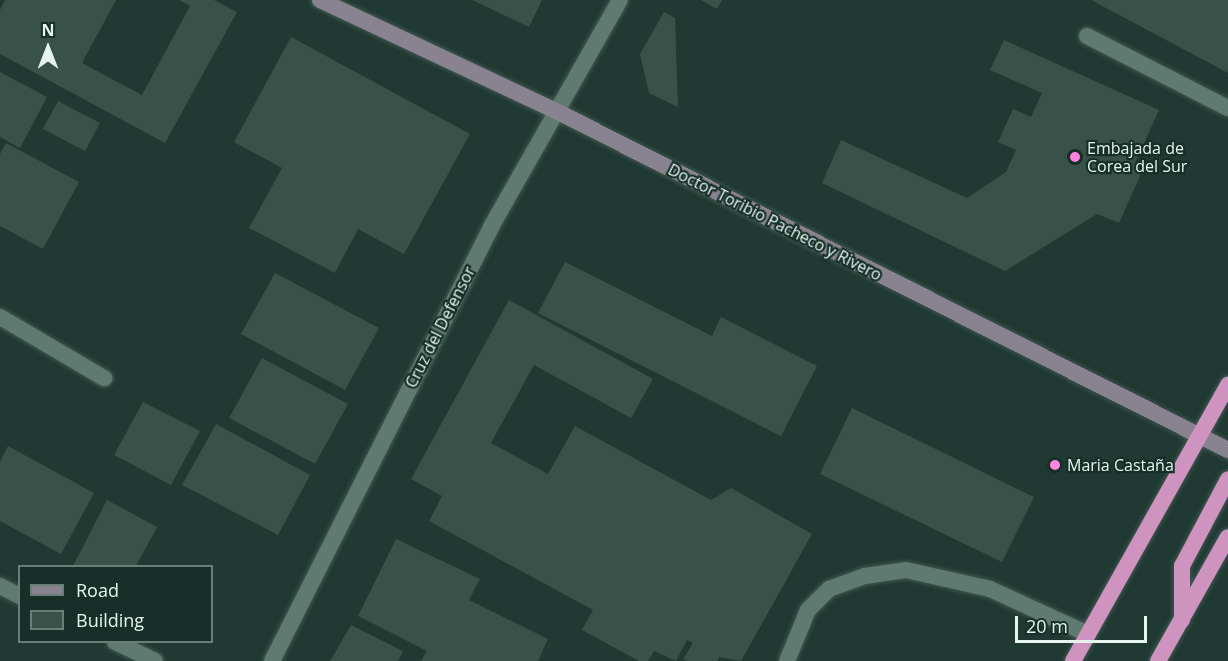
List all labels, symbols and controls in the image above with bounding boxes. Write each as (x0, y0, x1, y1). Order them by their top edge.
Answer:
north arrow (18, 18, 78, 78)
text: N (41, 19, 55, 41)
place label: Embajada de Corea del Sur (1087, 138, 1187, 176)
marker: Embajada de Corea del Sur (1068, 150, 1082, 164)
street label: Doctor Toribio Pacheco y Rivero (665, 160, 885, 284)
street label: Cruz del Defensor (401, 263, 479, 391)
place label: Maria Castaña (1067, 455, 1174, 475)
marker: Maria Castaña (1048, 458, 1062, 472)
legend (18, 565, 213, 643)
text: Road (76, 578, 119, 602)
scale bar (1018, 604, 1150, 642)
text: Building (76, 608, 144, 632)
text: 20 m (1026, 614, 1068, 638)

